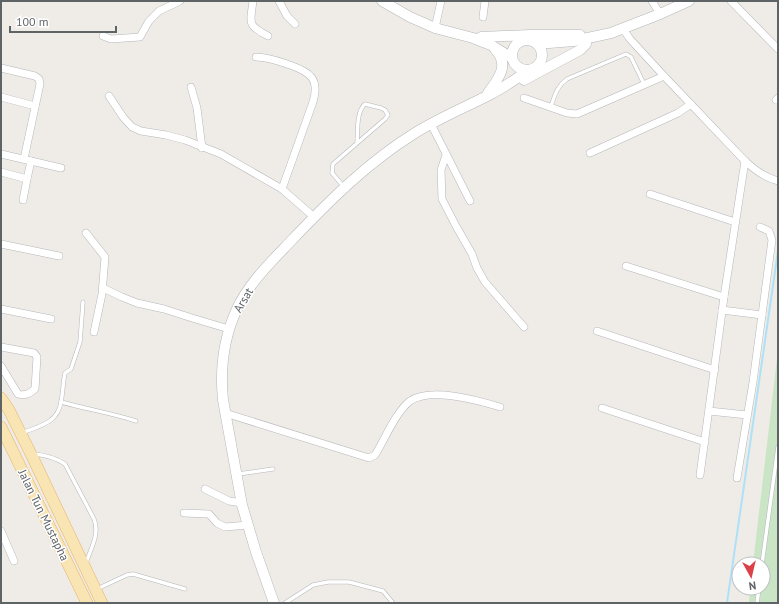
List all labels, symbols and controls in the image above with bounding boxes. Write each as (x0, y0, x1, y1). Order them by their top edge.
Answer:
scale bar (10, 8, 116, 34)
text: 100 m (16, 14, 49, 29)
street label: Arsat (230, 285, 256, 315)
street label: Jalan Tun Mustapha (15, 466, 73, 563)
north arrow (731, 556, 771, 596)
text: N (748, 578, 757, 593)

